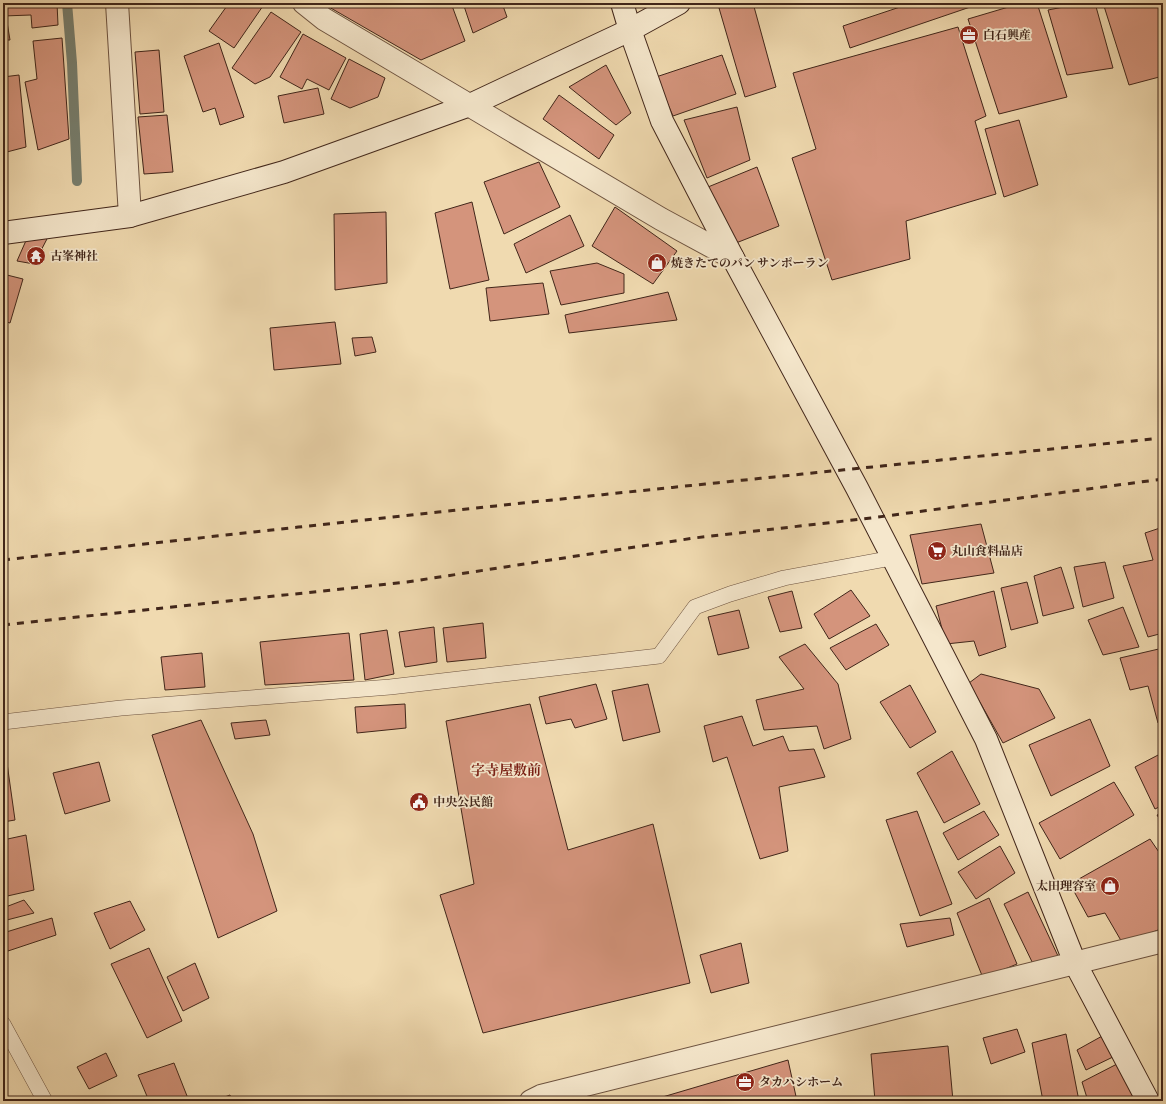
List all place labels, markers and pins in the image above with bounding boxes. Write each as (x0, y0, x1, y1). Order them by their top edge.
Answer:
office icon: 白石興産 (958, 24, 980, 46)
place label: 白石興産 (983, 27, 1031, 43)
temple icon: 古峯神社 (25, 245, 47, 267)
place label: 古峯神社 (50, 248, 98, 264)
shop icon: 焼きたてのパン サンポーラン (646, 252, 668, 274)
place label: 焼きたてのパン サンポーラン (671, 255, 829, 271)
supermarket icon: 丸山食料品店 (926, 540, 948, 562)
place label: 丸山食料品店 (951, 543, 1023, 559)
public building icon: 中央公民館 (408, 791, 430, 813)
place label: 中央公民館 (433, 794, 493, 810)
shop icon: 太田理容室 (1099, 875, 1121, 897)
place label: 太田理容室 (1036, 878, 1096, 894)
office icon: タカハシホーム (734, 1071, 756, 1093)
place label: タカハシホーム (759, 1074, 843, 1090)

